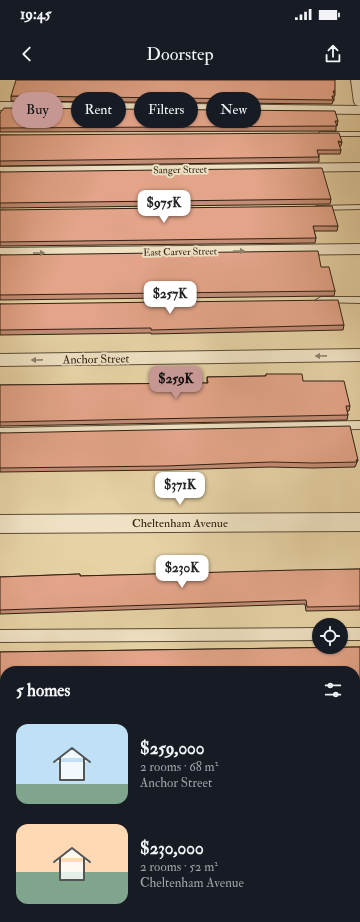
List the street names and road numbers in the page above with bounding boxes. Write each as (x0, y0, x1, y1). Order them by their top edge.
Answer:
street label: Sanger Street (153, 164, 208, 176)
street label: East Carver Street (143, 245, 218, 259)
street label: Anchor Street (62, 351, 130, 368)
street label: Cheltenham Avenue (132, 516, 228, 531)

